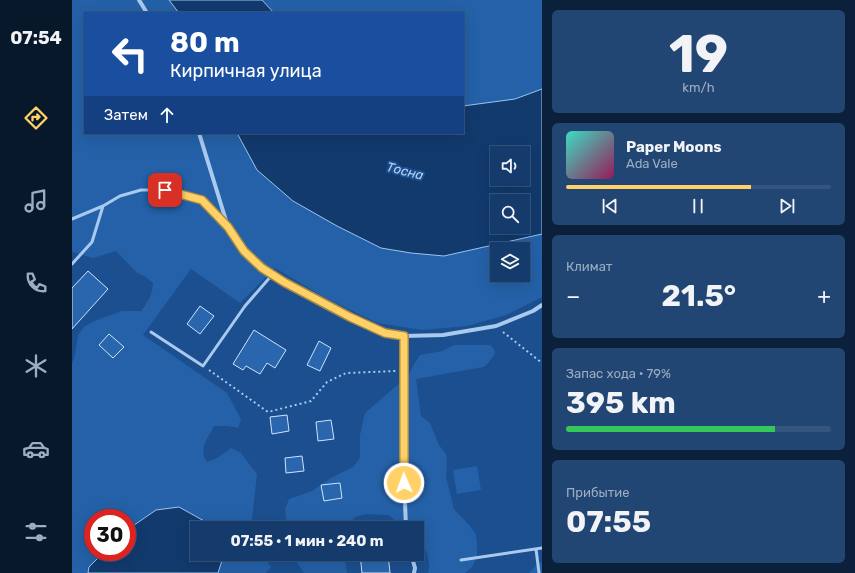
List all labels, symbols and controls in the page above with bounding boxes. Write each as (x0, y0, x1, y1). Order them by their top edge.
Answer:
text: 19 (669, 23, 728, 85)
text: 80 m (170, 26, 240, 59)
text: 07:54 (10, 27, 62, 49)
icon: left (104, 28, 156, 80)
text: Кирпичная улица (170, 60, 322, 82)
text: km/h (682, 80, 715, 95)
icon: directions (22, 104, 50, 132)
icon: ahead (156, 104, 178, 126)
text: Затем (104, 106, 148, 124)
text: Paper Moons (626, 138, 722, 156)
map controls (490, 146, 530, 282)
button: sound (490, 146, 530, 186)
text: Ada Vale (626, 156, 678, 171)
water label: Тосна (385, 159, 425, 183)
pin (148, 173, 182, 207)
icon: arrive (154, 179, 176, 201)
icon: music (22, 187, 50, 215)
button: search (490, 194, 530, 234)
icon: previous (599, 195, 621, 217)
icon: pause (687, 195, 709, 217)
icon: next (776, 195, 798, 217)
button: layers (490, 242, 530, 282)
text: Климат (566, 259, 612, 274)
icon: phone (22, 269, 50, 297)
text: 21.5° (661, 278, 736, 314)
text: − (566, 283, 580, 310)
text: + (817, 283, 831, 310)
icon: climate (22, 352, 50, 380)
text: Запас хода · 79% (566, 366, 671, 381)
text: 395 km (566, 385, 676, 421)
icon: car (22, 435, 50, 463)
position arrow (383, 462, 425, 504)
text: Прибытие (566, 485, 630, 500)
text: 07:55 (566, 504, 651, 540)
speed limit sign: 30 (84, 509, 136, 561)
icon: filters (22, 518, 50, 546)
text: 07:55 · 1 мин · 240 m (231, 532, 383, 550)

